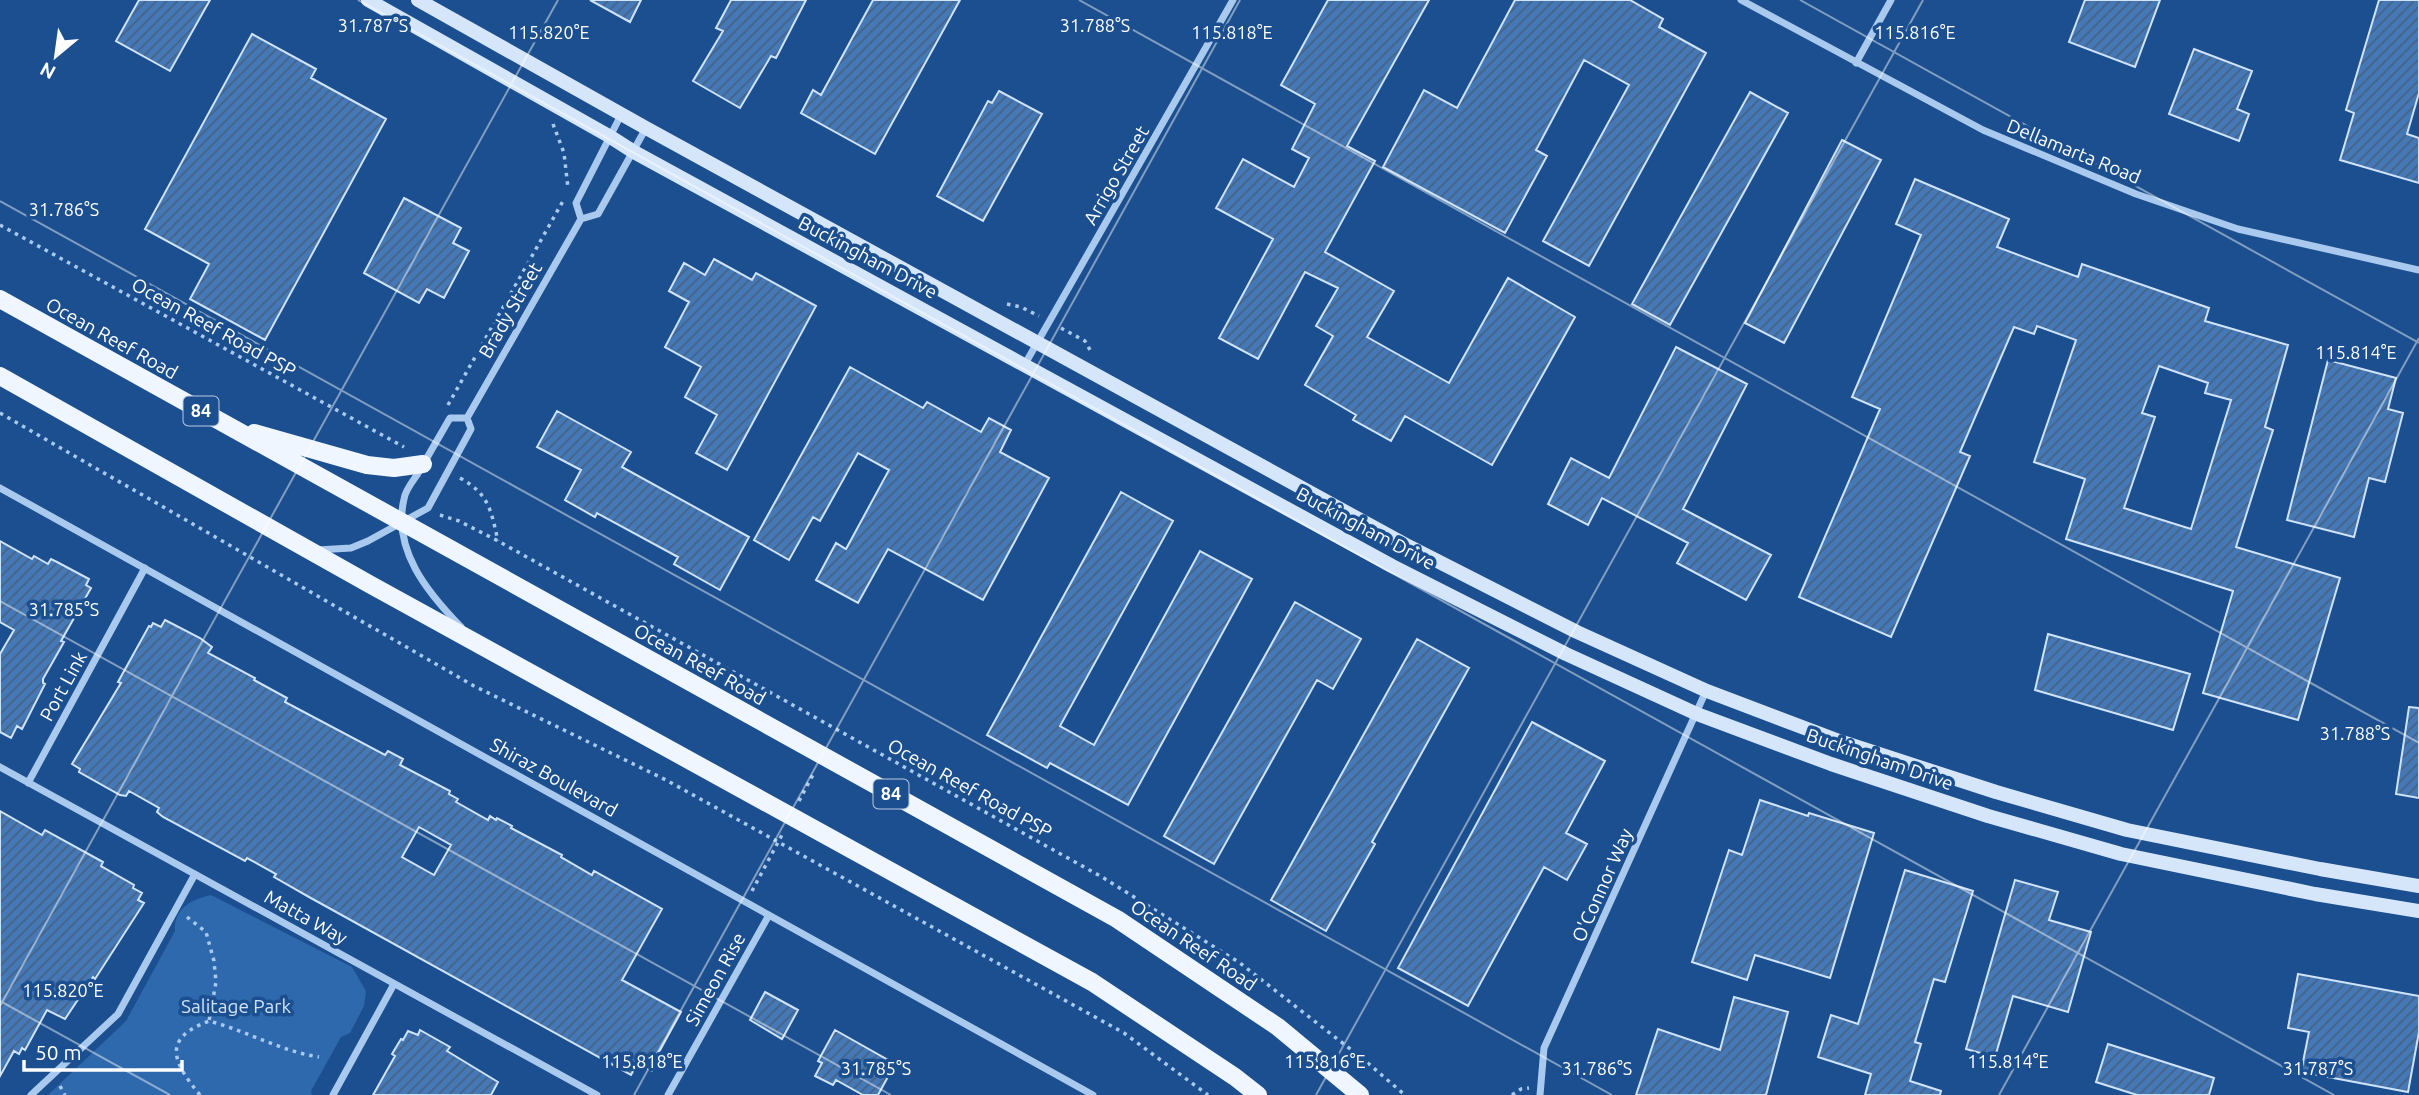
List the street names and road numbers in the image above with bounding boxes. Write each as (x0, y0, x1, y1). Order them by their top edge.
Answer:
street label: Dellamarta Road (2004, 114, 2144, 188)
street label: Arrigo Street (1079, 121, 1153, 228)
street label: Buckingham Drive (795, 211, 941, 303)
street label: Brady Street (474, 258, 546, 362)
street label: Ocean Reef Road PSP (128, 273, 300, 381)
street label: Ocean Reef Road (42, 293, 182, 383)
road number: 84 (184, 396, 218, 426)
street label: Buckingham Drive (1293, 482, 1439, 574)
street label: Ocean Reef Road (630, 619, 770, 709)
street label: Port Link (35, 647, 91, 725)
street label: Buckingham Drive (1804, 724, 1956, 794)
street label: Shiraz Boulevard (486, 733, 622, 821)
street label: Ocean Reef Road PSP (884, 734, 1056, 842)
road number: 84 (874, 780, 908, 808)
street label: O'Connor Way (1567, 825, 1637, 945)
street label: Matta Way (261, 885, 351, 949)
street label: Ocean Reef Road (1127, 895, 1261, 995)
street label: Simeon Rise (680, 929, 750, 1029)

